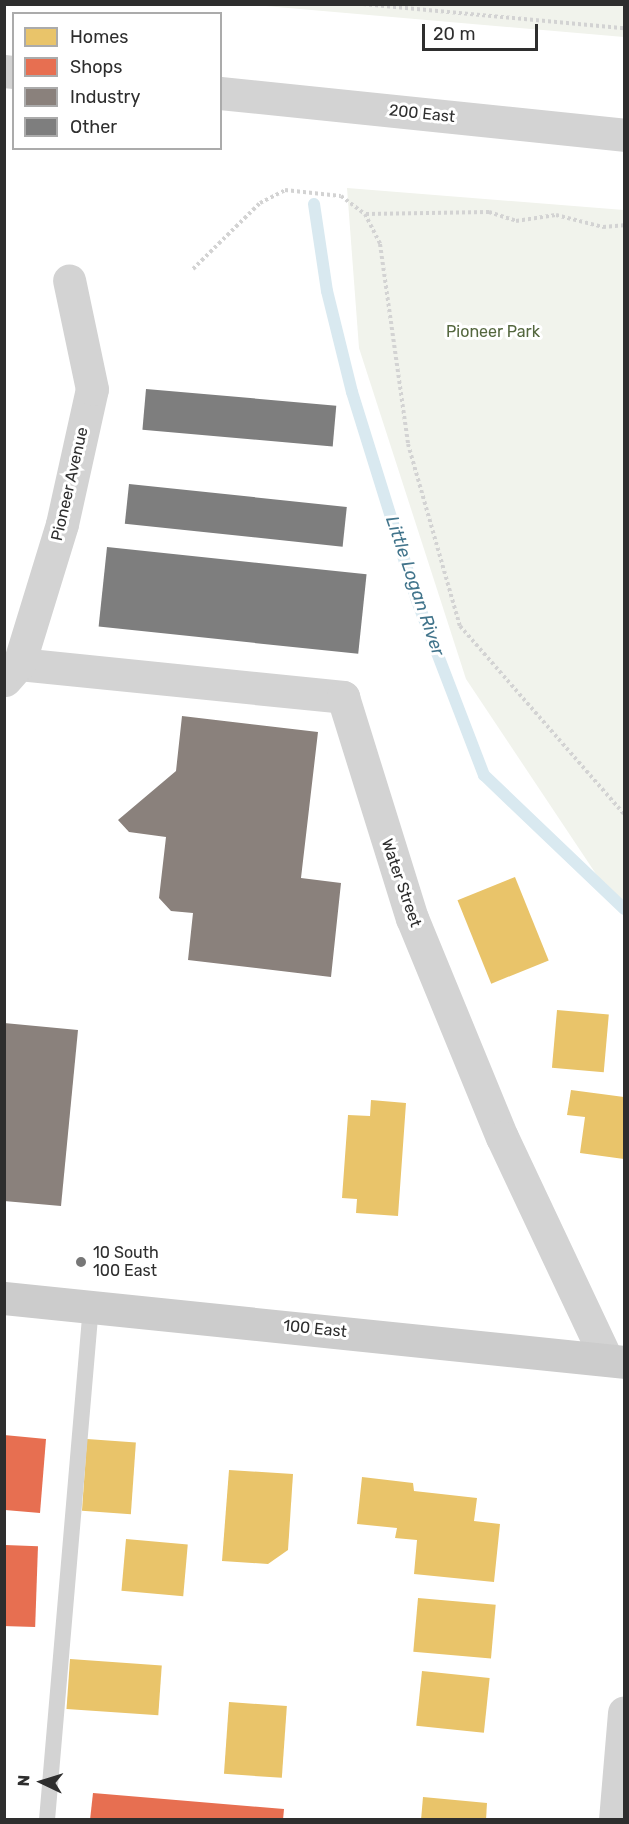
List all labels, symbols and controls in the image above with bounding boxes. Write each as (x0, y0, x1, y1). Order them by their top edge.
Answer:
legend (12, 12, 222, 150)
scale bar (425, 12, 540, 50)
text: 20 m (433, 23, 475, 45)
text: Homes (70, 26, 128, 48)
text: Shops (70, 56, 122, 78)
text: Industry (70, 86, 140, 108)
street label: 200 East (388, 101, 456, 127)
text: Other (70, 116, 117, 138)
park label: Pioneer Park (446, 322, 540, 342)
street label: Pioneer Avenue (47, 425, 93, 543)
water label: Little Logan River (381, 513, 449, 659)
street label: Water Street (377, 836, 425, 930)
place label: 10 South 100 East (93, 1243, 159, 1281)
marker: 10 South 100 East (74, 1255, 88, 1269)
street label: 100 East (282, 1316, 348, 1342)
north arrow (12, 1752, 72, 1812)
text: N (14, 1774, 33, 1787)

